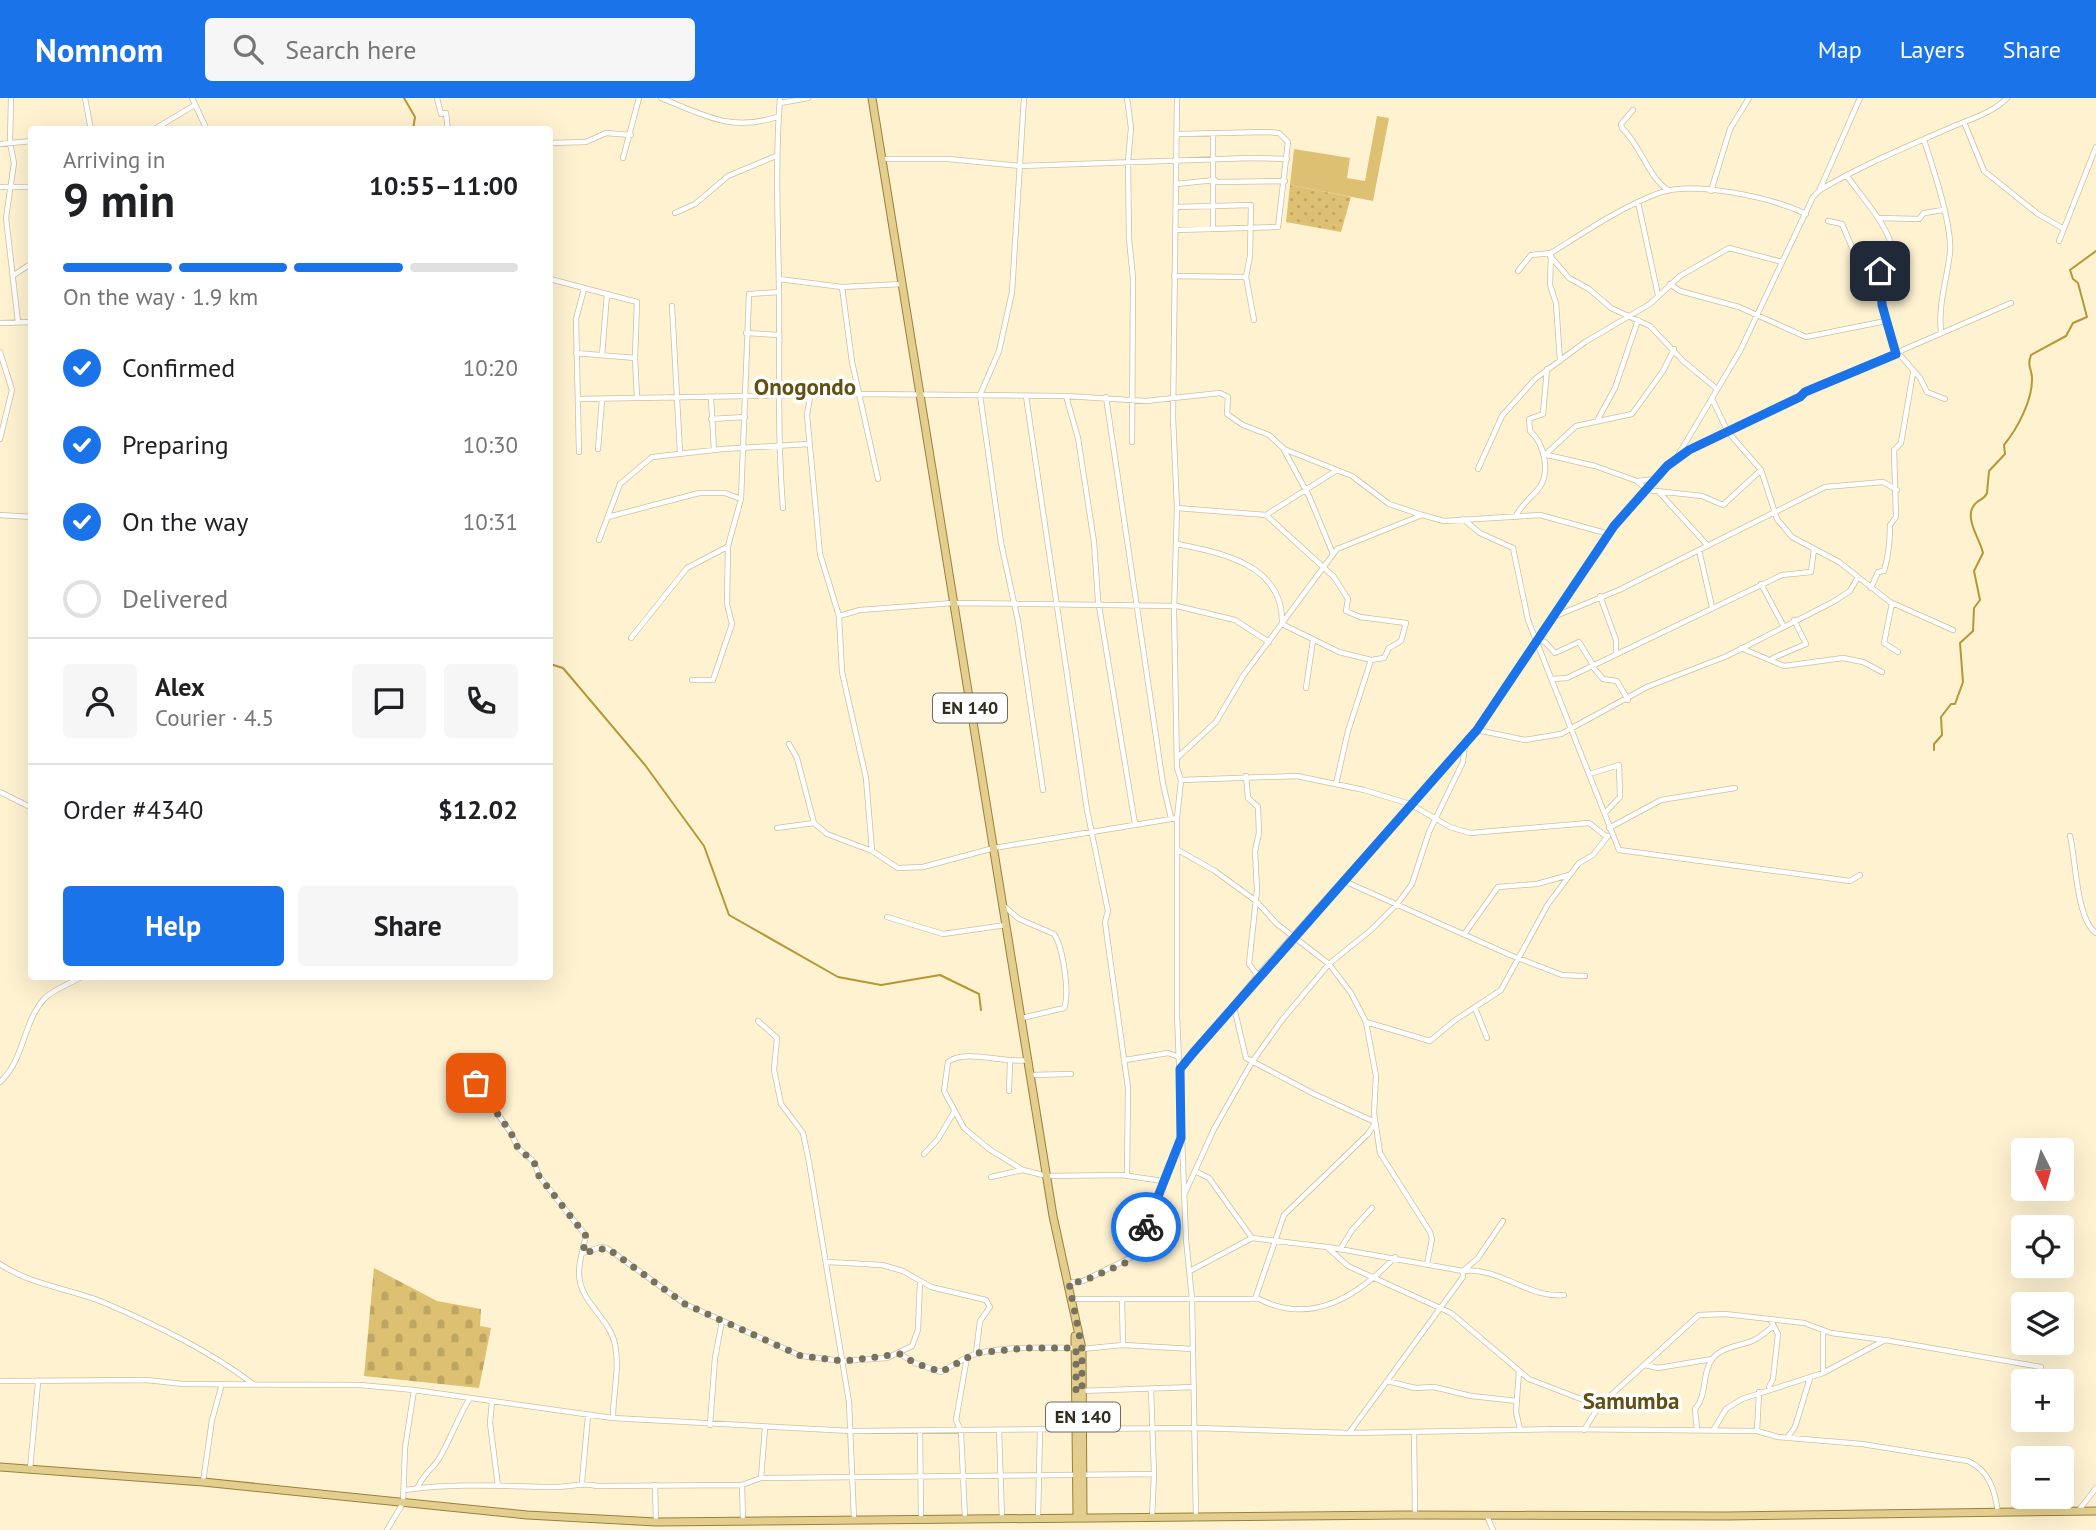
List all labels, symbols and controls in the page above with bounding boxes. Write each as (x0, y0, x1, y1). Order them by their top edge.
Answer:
search box (205, 18, 695, 81)
text: Nomnom (35, 28, 163, 71)
icon: search (229, 30, 267, 68)
text: Search here (285, 33, 416, 66)
text: Map (1818, 34, 1862, 65)
text: Layers (1900, 34, 1965, 65)
text: Share (2003, 34, 2061, 65)
text: Arriving in (63, 145, 165, 174)
text: 10:55–11:00 (369, 169, 518, 202)
text: 9 min (63, 170, 175, 230)
pin (1850, 241, 1910, 301)
icon: home (1861, 252, 1899, 290)
text: On the way · 1.9 km (63, 282, 258, 311)
icon: check (63, 349, 101, 387)
text: Confirmed (122, 351, 235, 384)
text: 10:20 (463, 353, 518, 382)
district label: Onogondo (754, 372, 856, 401)
icon: check (63, 426, 101, 464)
text: Preparing (122, 428, 229, 461)
text: 10:30 (463, 430, 518, 459)
icon: check (63, 503, 101, 541)
text: On the way (122, 505, 248, 538)
text: 10:31 (463, 507, 518, 536)
text: Delivered (122, 582, 228, 615)
button: person (63, 664, 137, 738)
button: chat (352, 664, 426, 738)
button: phone (444, 664, 518, 738)
text: Alex (155, 670, 205, 703)
road number: EN 140 (933, 694, 1007, 722)
text: Courier · 4.5 (155, 703, 274, 732)
text: Order #4340 (63, 793, 203, 826)
text: $12.02 (438, 793, 518, 826)
button: Help (63, 886, 284, 966)
button: Share (298, 886, 518, 966)
pin (446, 1053, 506, 1113)
icon: bag (457, 1064, 495, 1102)
north arrow (2011, 1138, 2074, 1200)
map controls (2011, 1138, 2074, 1509)
courier (1111, 1192, 1181, 1262)
icon: bike (1127, 1208, 1165, 1246)
button: locate (2011, 1215, 2074, 1278)
button: layers (2011, 1292, 2074, 1355)
button: + (2011, 1369, 2074, 1432)
district label: Samumba (1583, 1386, 1679, 1415)
road number: EN 140 (1046, 1402, 1120, 1432)
button: − (2011, 1446, 2074, 1509)

